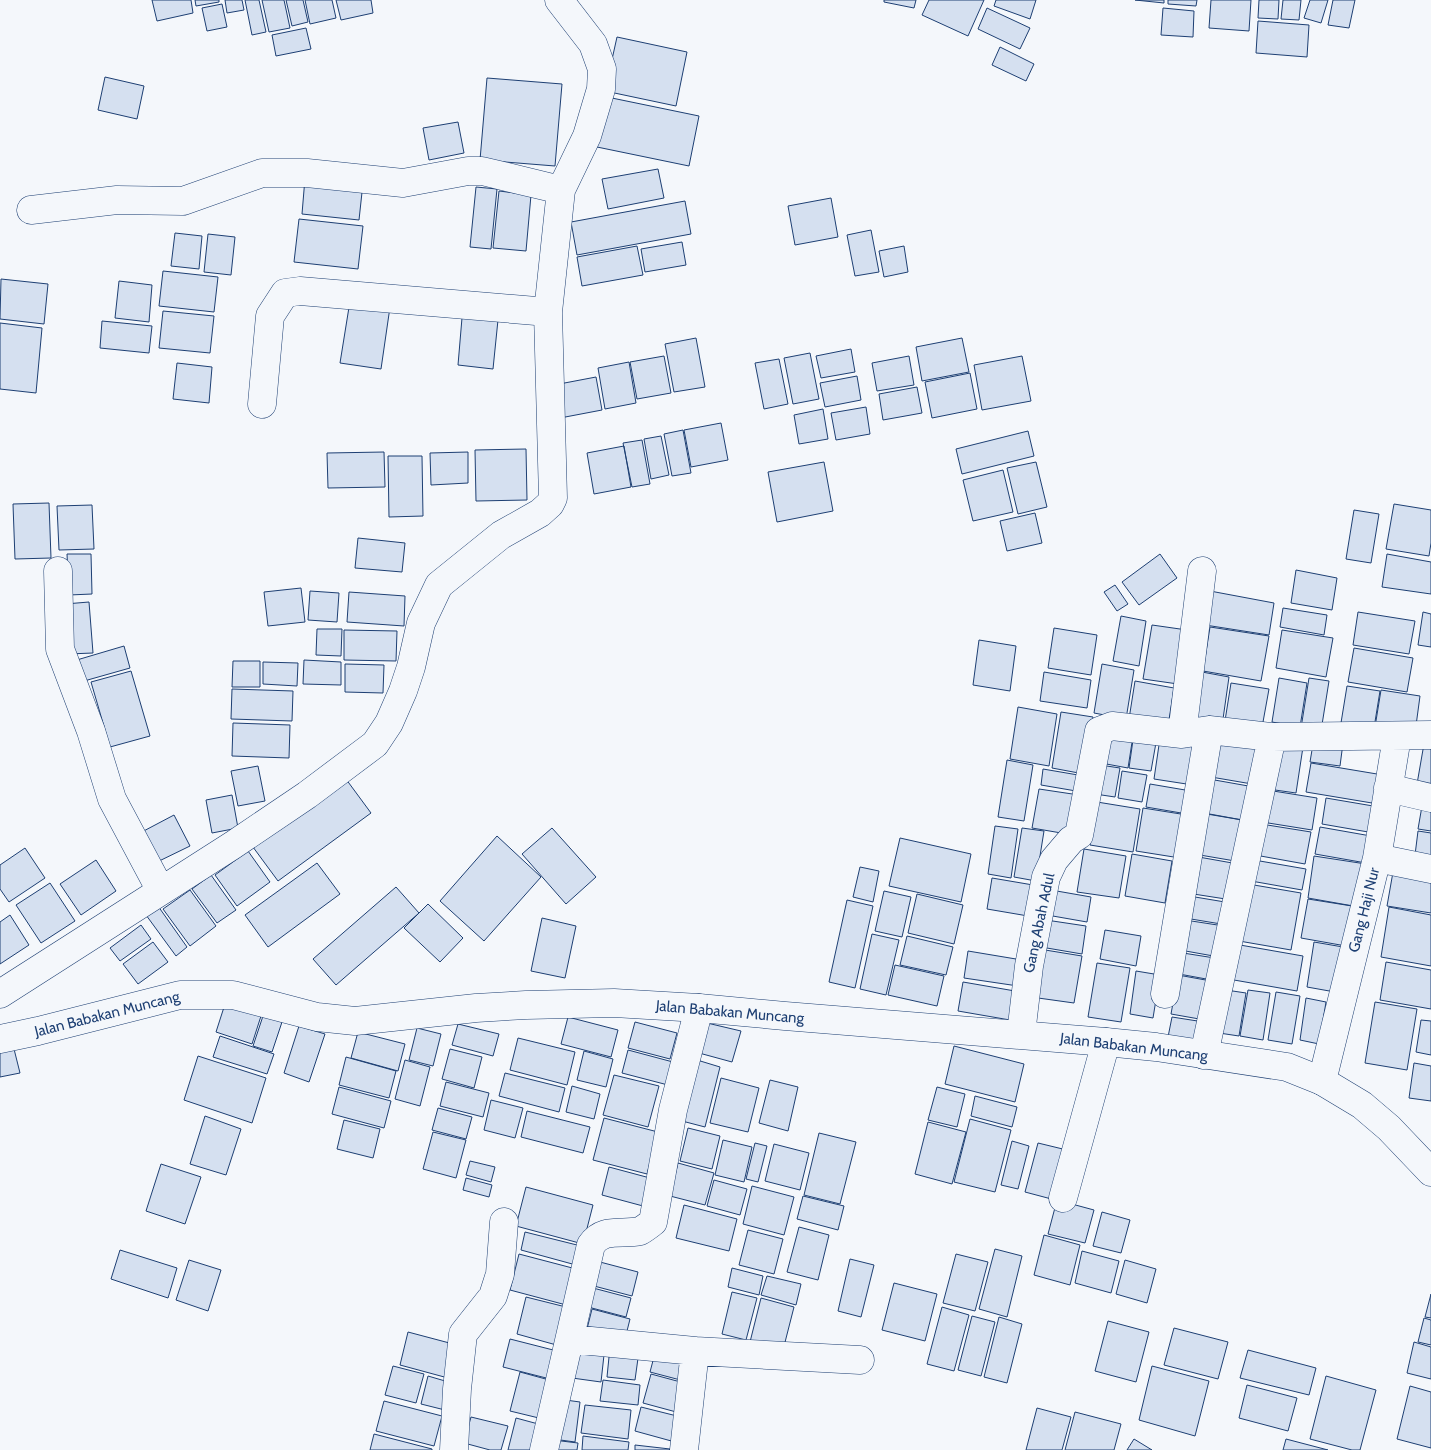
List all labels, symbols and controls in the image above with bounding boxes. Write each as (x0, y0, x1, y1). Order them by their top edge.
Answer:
street label: Gang Haji Nur (1345, 865, 1383, 954)
street label: Gang Abah Adul (1020, 871, 1058, 975)
street label: Jalan Babakan Muncang (32, 987, 182, 1041)
street label: Jalan Babakan Muncang (654, 996, 805, 1027)
street label: Jalan Babakan Muncang (1058, 1029, 1209, 1065)

